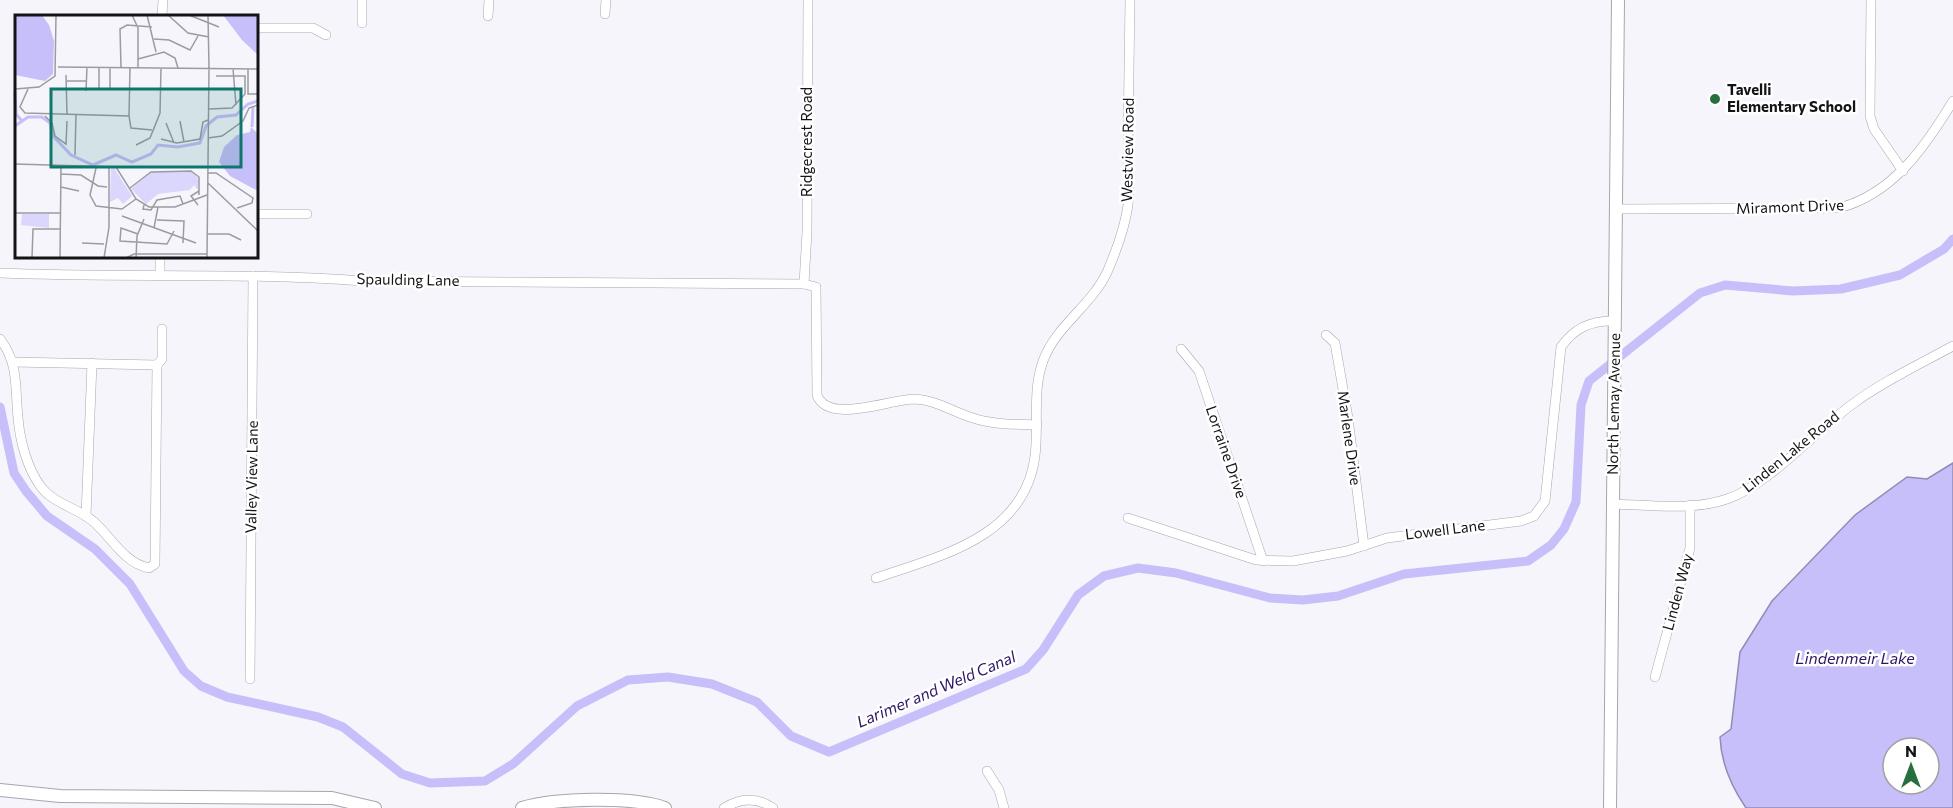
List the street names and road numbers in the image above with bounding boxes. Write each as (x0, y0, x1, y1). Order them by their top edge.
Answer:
street label: Ridgecrest Road (797, 87, 815, 197)
street label: Westview Road (1117, 98, 1137, 202)
street label: Miramont Drive (1736, 195, 1844, 217)
street label: Spaulding Lane (356, 269, 460, 289)
street label: North Lemay Avenue (1603, 333, 1623, 475)
street label: Marlene Drive (1334, 389, 1366, 486)
street label: Lorraine Drive (1203, 403, 1251, 500)
street label: Linden Lake Road (1738, 407, 1842, 496)
street label: Valley View Lane (241, 420, 261, 534)
street label: Lowell Lane (1404, 515, 1486, 543)
street label: Linden Way (1658, 551, 1696, 632)

